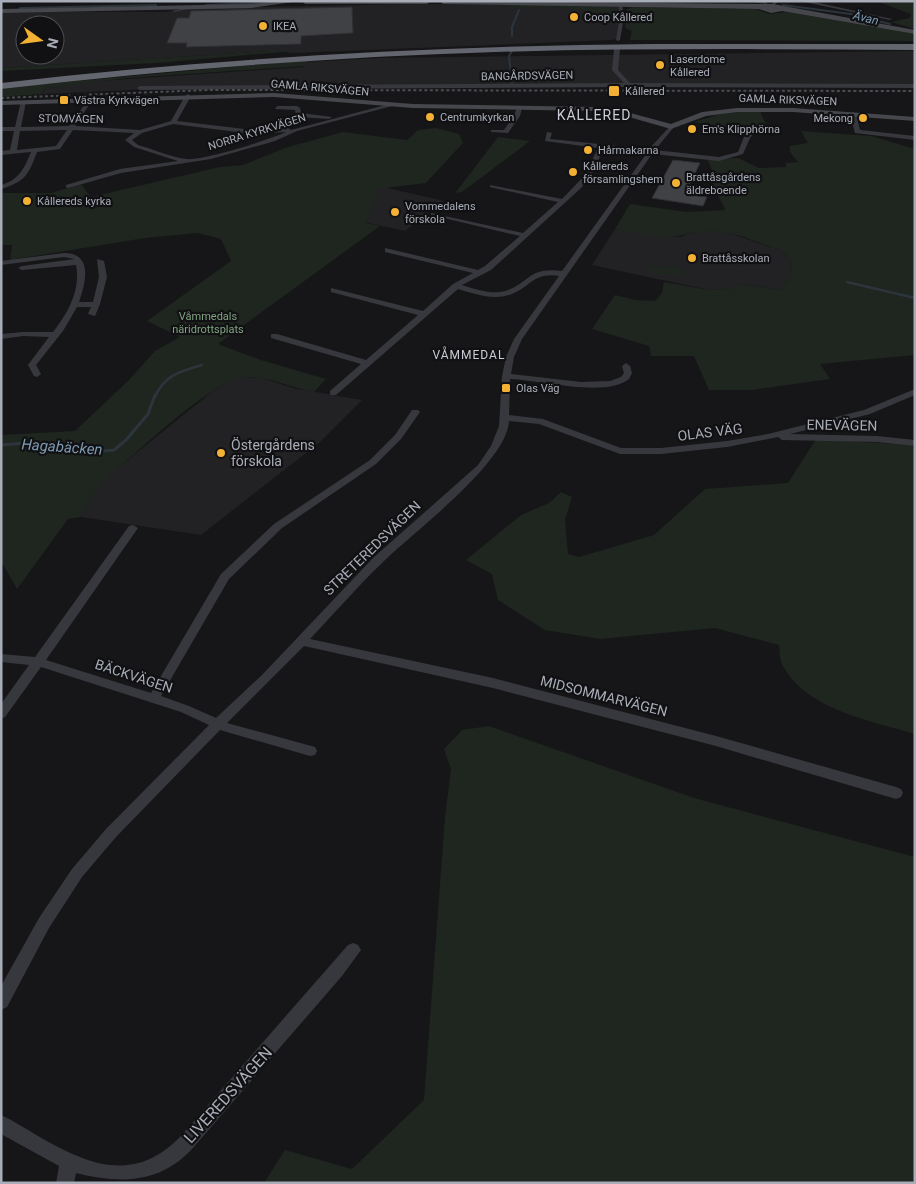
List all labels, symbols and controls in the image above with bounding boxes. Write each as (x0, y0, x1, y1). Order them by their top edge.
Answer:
water label: Ävan (851, 7, 880, 28)
marker: Coop Kållered (568, 11, 580, 23)
place label: Coop Kållered (584, 11, 652, 24)
north arrow (15, 15, 65, 65)
marker: IKEA (257, 20, 269, 32)
place label: IKEA (273, 20, 297, 33)
text: N (44, 36, 62, 50)
place label: Laserdome Kållered (670, 53, 725, 79)
marker: Laserdome Kållered (654, 59, 666, 71)
street label: BANGÅRDSVÄGEN (481, 68, 573, 83)
street label: GAMLA RIKSVÄGEN (270, 77, 370, 99)
marker: Kållered (607, 84, 621, 98)
place label: Kållered (625, 85, 665, 98)
street label: GAMLA RIKSVÄGEN (738, 92, 838, 108)
marker: Västra Kyrkvägen (58, 94, 70, 106)
place label: Västra Kyrkvägen (74, 94, 159, 107)
district label: KÅLLERED (557, 106, 631, 123)
street label: NORRA KYRKVÄGEN (207, 111, 307, 153)
marker: Centrumkyrkan (424, 111, 436, 123)
place label: Centrumkyrkan (440, 111, 514, 124)
street label: STOMVÄGEN (38, 112, 104, 126)
place label: Mekong (813, 112, 853, 125)
marker: Mekong (857, 112, 869, 124)
marker: Em's Klipphörna (686, 123, 698, 135)
place label: Em's Klipphörna (702, 123, 780, 136)
marker: Hårmakarna (582, 144, 594, 156)
place label: Hårmakarna (598, 144, 659, 157)
place label: Kållereds församlingshem (583, 160, 663, 186)
marker: Kållereds församlingshem (567, 166, 579, 178)
place label: Brattåsgårdens äldreboende (686, 171, 761, 197)
marker: Brattåsgårdens äldreboende (670, 177, 682, 189)
marker: Kållereds kyrka (21, 195, 33, 207)
place label: Kållereds kyrka (37, 195, 111, 208)
place label: Vommedalens förskola (405, 200, 476, 226)
marker: Vommedalens förskola (389, 206, 401, 218)
marker: Brattåsskolan (686, 252, 698, 264)
place label: Brattåsskolan (702, 252, 769, 265)
park label: Våmmedals näridrottsplats (172, 310, 244, 336)
district label: VÅMMEDAL (433, 346, 505, 362)
marker: Olas Väg (500, 382, 512, 394)
place label: Olas Väg (516, 382, 560, 395)
street label: ENEVÄGEN (806, 416, 878, 434)
street label: OLAS VÄG (677, 420, 743, 444)
water label: Hagabäcken (21, 435, 103, 459)
place label: Östergårdens förskola (231, 437, 315, 469)
marker: Östergårdens förskola (215, 447, 227, 459)
street label: STRETEREDSVÄGEN (320, 498, 424, 598)
street label: BÄCKVÄGEN (93, 656, 175, 696)
street label: MIDSOMMARVÄGEN (539, 672, 669, 720)
street label: LIVEREDSVÄGEN (180, 1043, 276, 1147)

